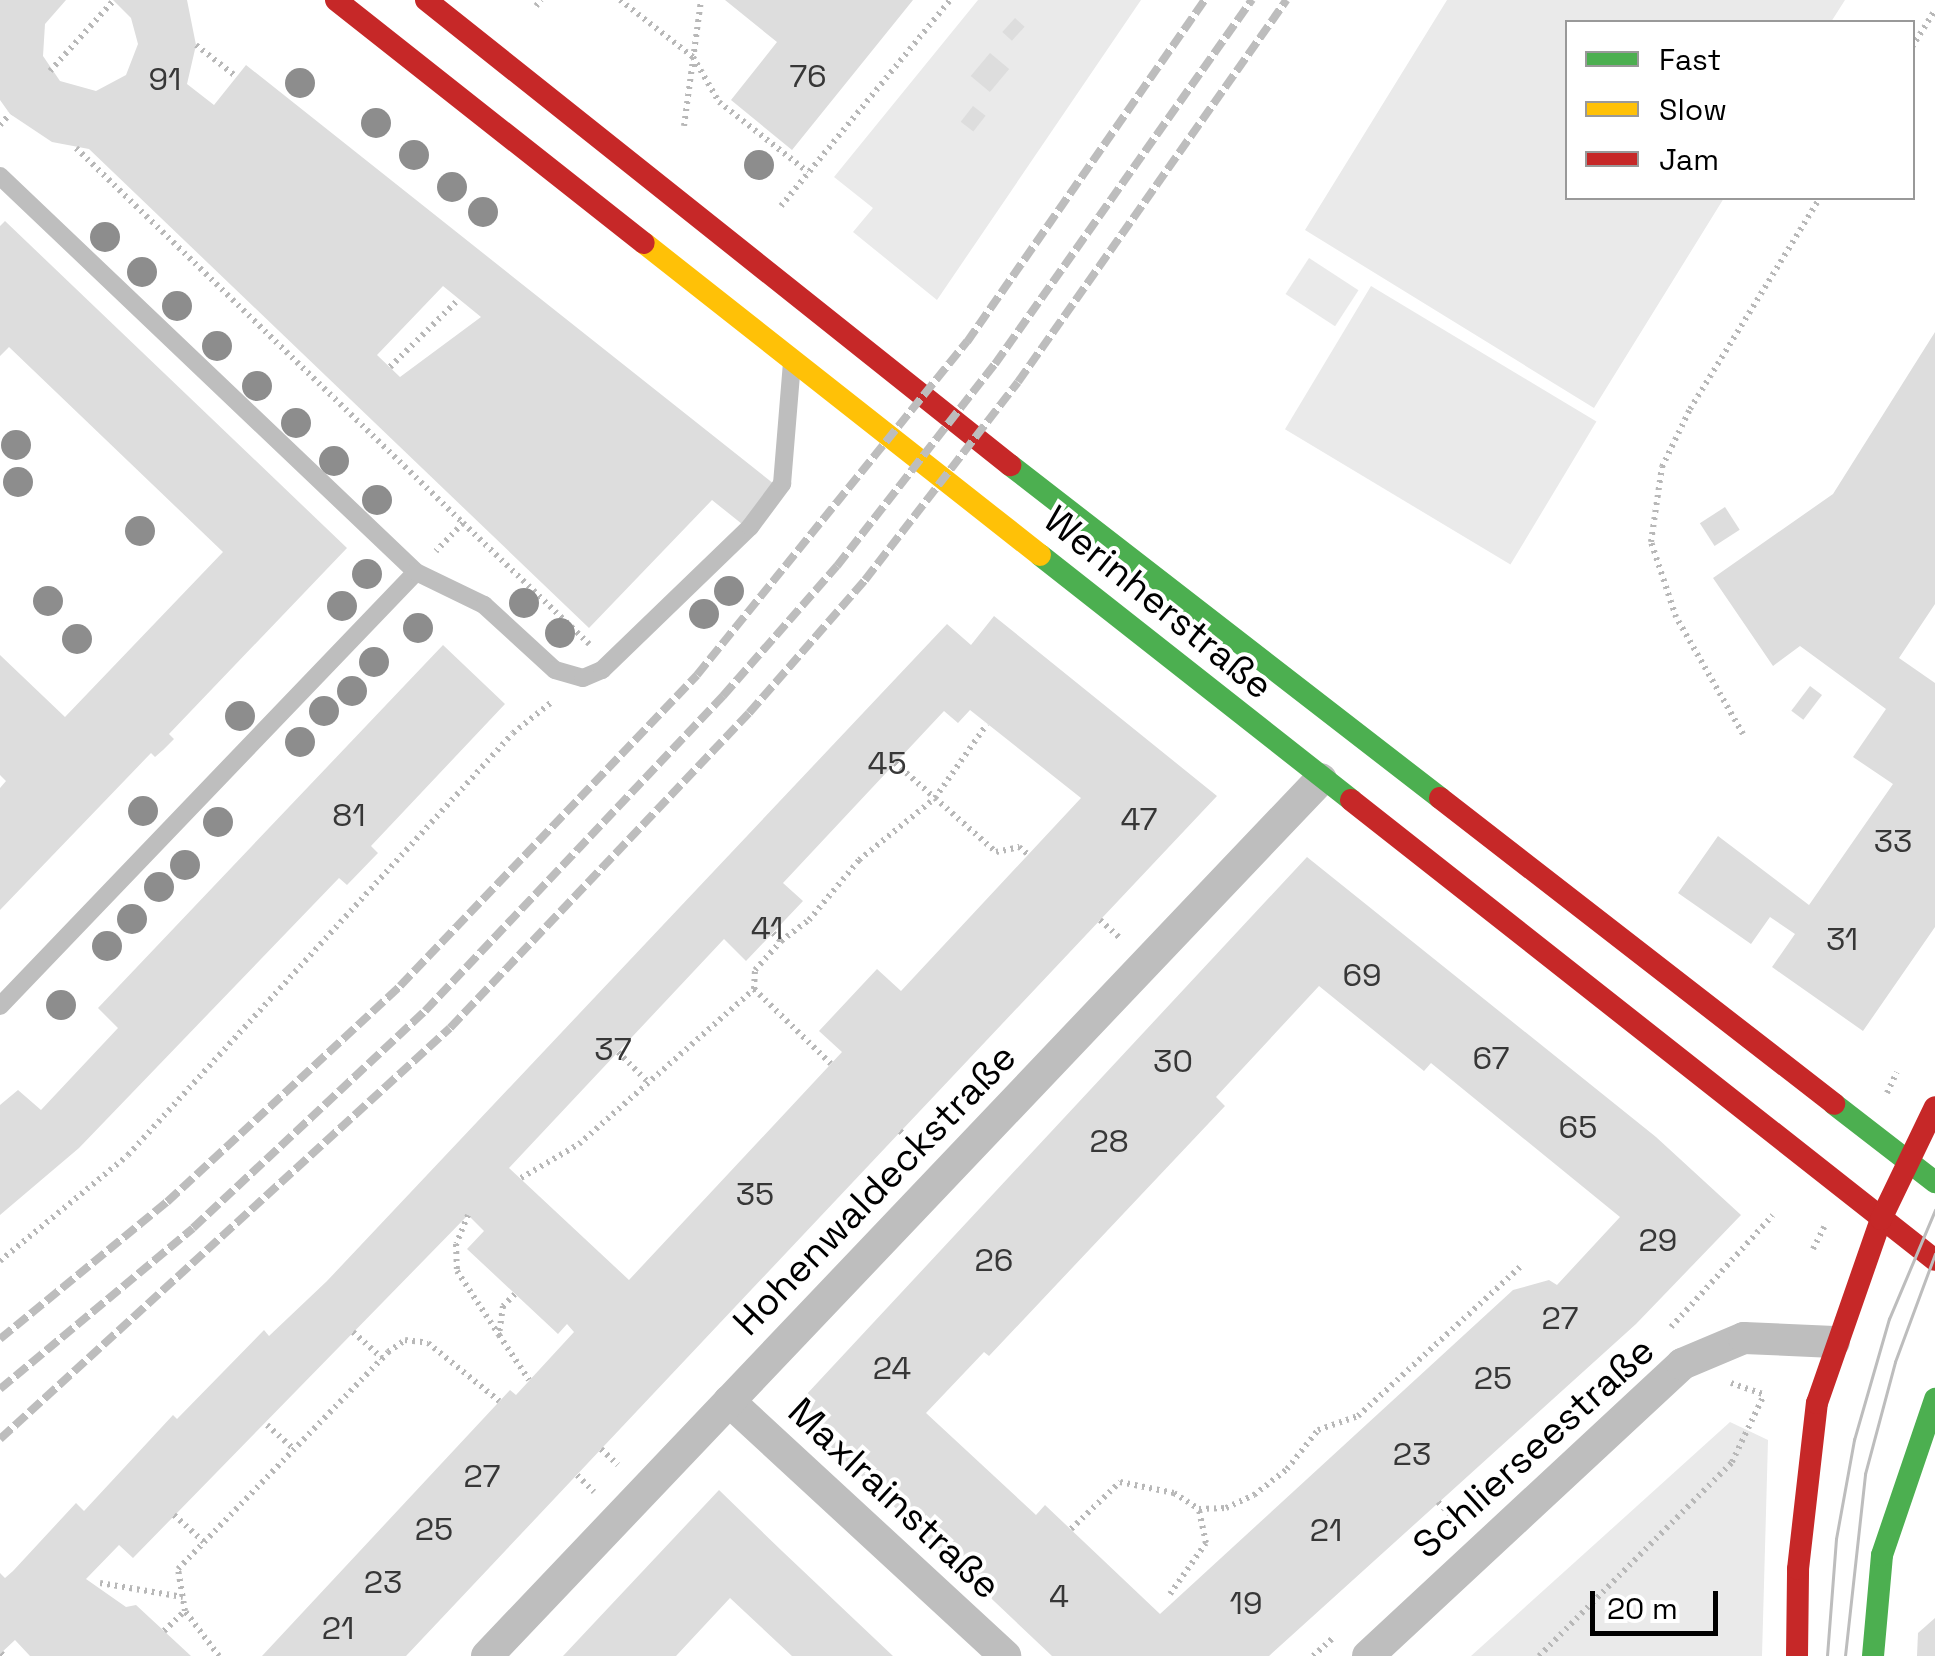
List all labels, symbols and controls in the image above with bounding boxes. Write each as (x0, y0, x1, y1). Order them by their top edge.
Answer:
legend (1565, 20, 1915, 200)
text: Fast (1659, 40, 1721, 79)
house number: 76 (789, 57, 827, 95)
house number: 91 (149, 60, 181, 98)
text: Slow (1659, 90, 1727, 129)
text: Jam (1659, 140, 1719, 179)
street label: Werinherstraße (1035, 497, 1281, 709)
house number: 45 (867, 744, 907, 782)
house number: 81 (332, 796, 366, 834)
house number: 47 (1120, 800, 1158, 838)
house number: 33 (1874, 822, 1912, 860)
house number: 41 (751, 909, 783, 947)
house number: 31 (1826, 920, 1858, 958)
house number: 69 (1342, 956, 1382, 994)
house number: 37 (594, 1030, 632, 1068)
street label: Hohenwaldeckstraße (724, 1035, 1026, 1345)
house number: 67 (1472, 1039, 1510, 1077)
house number: 30 (1153, 1042, 1193, 1080)
house number: 65 (1559, 1108, 1597, 1146)
house number: 28 (1089, 1122, 1129, 1160)
house number: 35 (736, 1175, 774, 1213)
house number: 29 (1639, 1221, 1677, 1259)
house number: 26 (975, 1241, 1013, 1279)
house number: 27 (1541, 1299, 1579, 1337)
street label: Schlierseestraße (1404, 1328, 1664, 1568)
house number: 24 (873, 1349, 911, 1387)
house number: 25 (1474, 1359, 1512, 1397)
street label: Maxlrainstraße (778, 1389, 1010, 1609)
house number: 23 (1393, 1435, 1431, 1473)
house number: 27 (463, 1457, 501, 1495)
house number: 25 (415, 1510, 453, 1548)
house number: 21 (1310, 1511, 1342, 1549)
house number: 23 (364, 1563, 402, 1601)
scale bar (1595, 1571, 1722, 1633)
house number: 4 (1049, 1577, 1069, 1615)
house number: 19 (1230, 1584, 1262, 1622)
text: 20 m (1607, 1589, 1678, 1628)
house number: 21 (322, 1609, 354, 1647)

